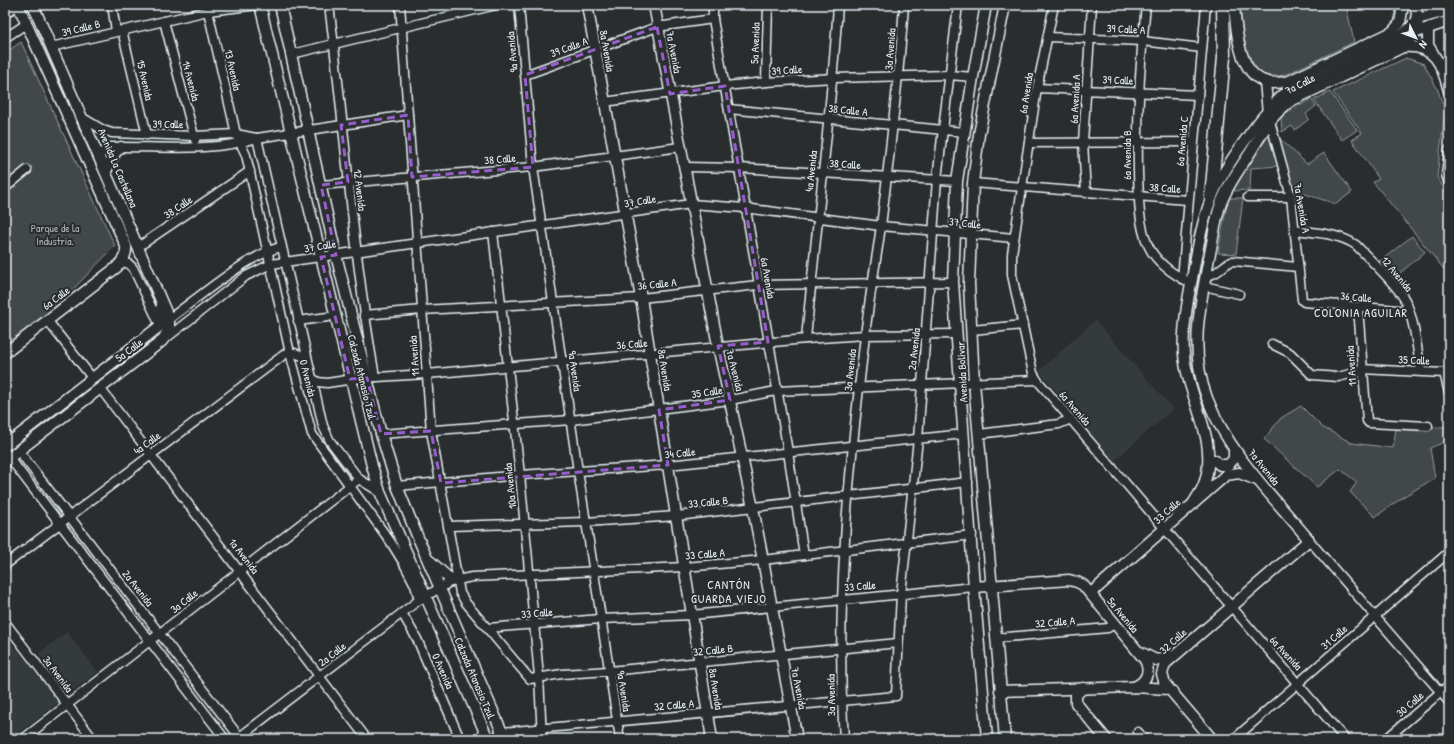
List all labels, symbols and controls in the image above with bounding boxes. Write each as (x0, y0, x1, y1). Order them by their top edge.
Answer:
street label: 39 Calle B (60, 16, 102, 40)
north arrow (1396, 18, 1436, 58)
street label: 5a Avenida (747, 21, 763, 64)
street label: 39 Calle A (1106, 21, 1146, 37)
street label: 3a Avenida (882, 27, 898, 70)
street label: 8a Avenida (596, 29, 618, 73)
street label: 9a Avenida (503, 30, 521, 73)
street label: 7a Avenida (663, 30, 685, 75)
street label: 39 Calle A (548, 34, 590, 60)
text: N (1416, 38, 1431, 52)
street label: 13 Avenida (221, 48, 245, 93)
street label: 15 Avenida (134, 58, 157, 102)
street label: 14 Avenida (179, 59, 203, 103)
street label: 39 Calle (771, 62, 804, 78)
street label: 7a Calle (1283, 70, 1318, 97)
street label: 6a Avenida (1016, 71, 1036, 115)
street label: 39 Calle (1102, 72, 1134, 88)
street label: 6a Avenida A (1067, 73, 1083, 124)
street label: 38 Calle A (828, 101, 869, 119)
street label: 6a Avenida C (1173, 115, 1191, 167)
street label: 39 Calle (152, 117, 184, 131)
street label: Avenida La Castellana (95, 126, 141, 210)
street label: 6a Avenida B (1120, 130, 1134, 180)
street label: 4a Avenida (802, 149, 820, 192)
street label: 38 Calle (484, 151, 517, 167)
street label: 38 Calle (829, 156, 862, 172)
street label: 12 Avenida (351, 168, 370, 212)
street label: 38 Calle (1149, 180, 1182, 196)
street label: 7a Avenida A (1291, 182, 1313, 235)
street label: 37 Calle (623, 191, 658, 210)
street label: 38 Calle (161, 192, 196, 222)
street label: 37 Calle (948, 214, 982, 232)
park label: Parque de la Industria. (31, 221, 80, 248)
street label: 37 Calle (303, 236, 338, 255)
street label: 12 Avenida (1378, 253, 1416, 295)
street label: 6a Avenida (758, 256, 779, 300)
street label: 36 Calle A (637, 275, 678, 293)
street label: 6a Calle (40, 283, 73, 313)
street label: 36 Calle (1340, 289, 1373, 305)
district label: COLONIA AGUILAR (1314, 304, 1408, 321)
street label: 2a Avenida (905, 327, 923, 371)
street label: Calzada Atanasio Tzul (345, 333, 379, 421)
street label: 5a Calle (112, 335, 146, 365)
street label: 11 Avenida (406, 335, 422, 377)
street label: 36 Calle (616, 336, 649, 352)
street label: Avenida Bolívar (953, 340, 971, 403)
street label: 11 Avenida (1343, 345, 1359, 387)
street label: 8a Avenida (655, 348, 675, 392)
street label: 7a Avenida (723, 348, 747, 393)
street label: 3a Avenida (841, 348, 859, 392)
street label: 9a Avenida (565, 350, 585, 393)
street label: 35 Calle (1398, 352, 1431, 368)
street label: 0 Avenida (297, 358, 320, 399)
street label: 35 Calle (690, 383, 724, 401)
street label: 6a Avenida (1056, 388, 1094, 429)
street label: 4a Calle (131, 428, 164, 458)
street label: 34 Calle (664, 444, 697, 462)
street label: 7a Avenida (1245, 446, 1283, 488)
street label: 10a Avenida (501, 462, 519, 510)
street label: 33 Calle B (687, 493, 729, 511)
street label: 33 Calle (1150, 495, 1184, 527)
street label: 1a Avenida (226, 536, 263, 577)
street label: 33 Calle A (685, 545, 726, 563)
street label: 2a Avenida (119, 567, 157, 609)
district label: CANTÓN GUARDA VIEJO (691, 576, 767, 607)
street label: 33 Calle (844, 578, 877, 594)
street label: 3a Calle (167, 585, 201, 616)
street label: 5a Avenida (1104, 595, 1142, 636)
street label: 33 Calle (521, 605, 554, 621)
street label: 32 Calle A (1034, 613, 1076, 631)
street label: 31 Calle (1318, 621, 1351, 652)
street label: 32 Calle (1156, 625, 1190, 657)
street label: 6a Avenida (1267, 633, 1306, 673)
street label: Calzada Atanasio Tzul (452, 635, 498, 721)
street label: 2a Calle (315, 638, 349, 669)
street label: 32 Calle B (692, 641, 734, 659)
street label: 0 Avenida (429, 651, 457, 692)
street label: 3a Avenida (40, 653, 77, 696)
street label: 7a Avenida (788, 666, 810, 711)
street label: 8a Avenida (706, 667, 726, 711)
street label: 9a Avenida (614, 670, 634, 713)
street label: 3a Avenida (824, 673, 838, 716)
street label: 30 Calle (1393, 688, 1427, 720)
street label: 32 Calle A (653, 696, 695, 714)

